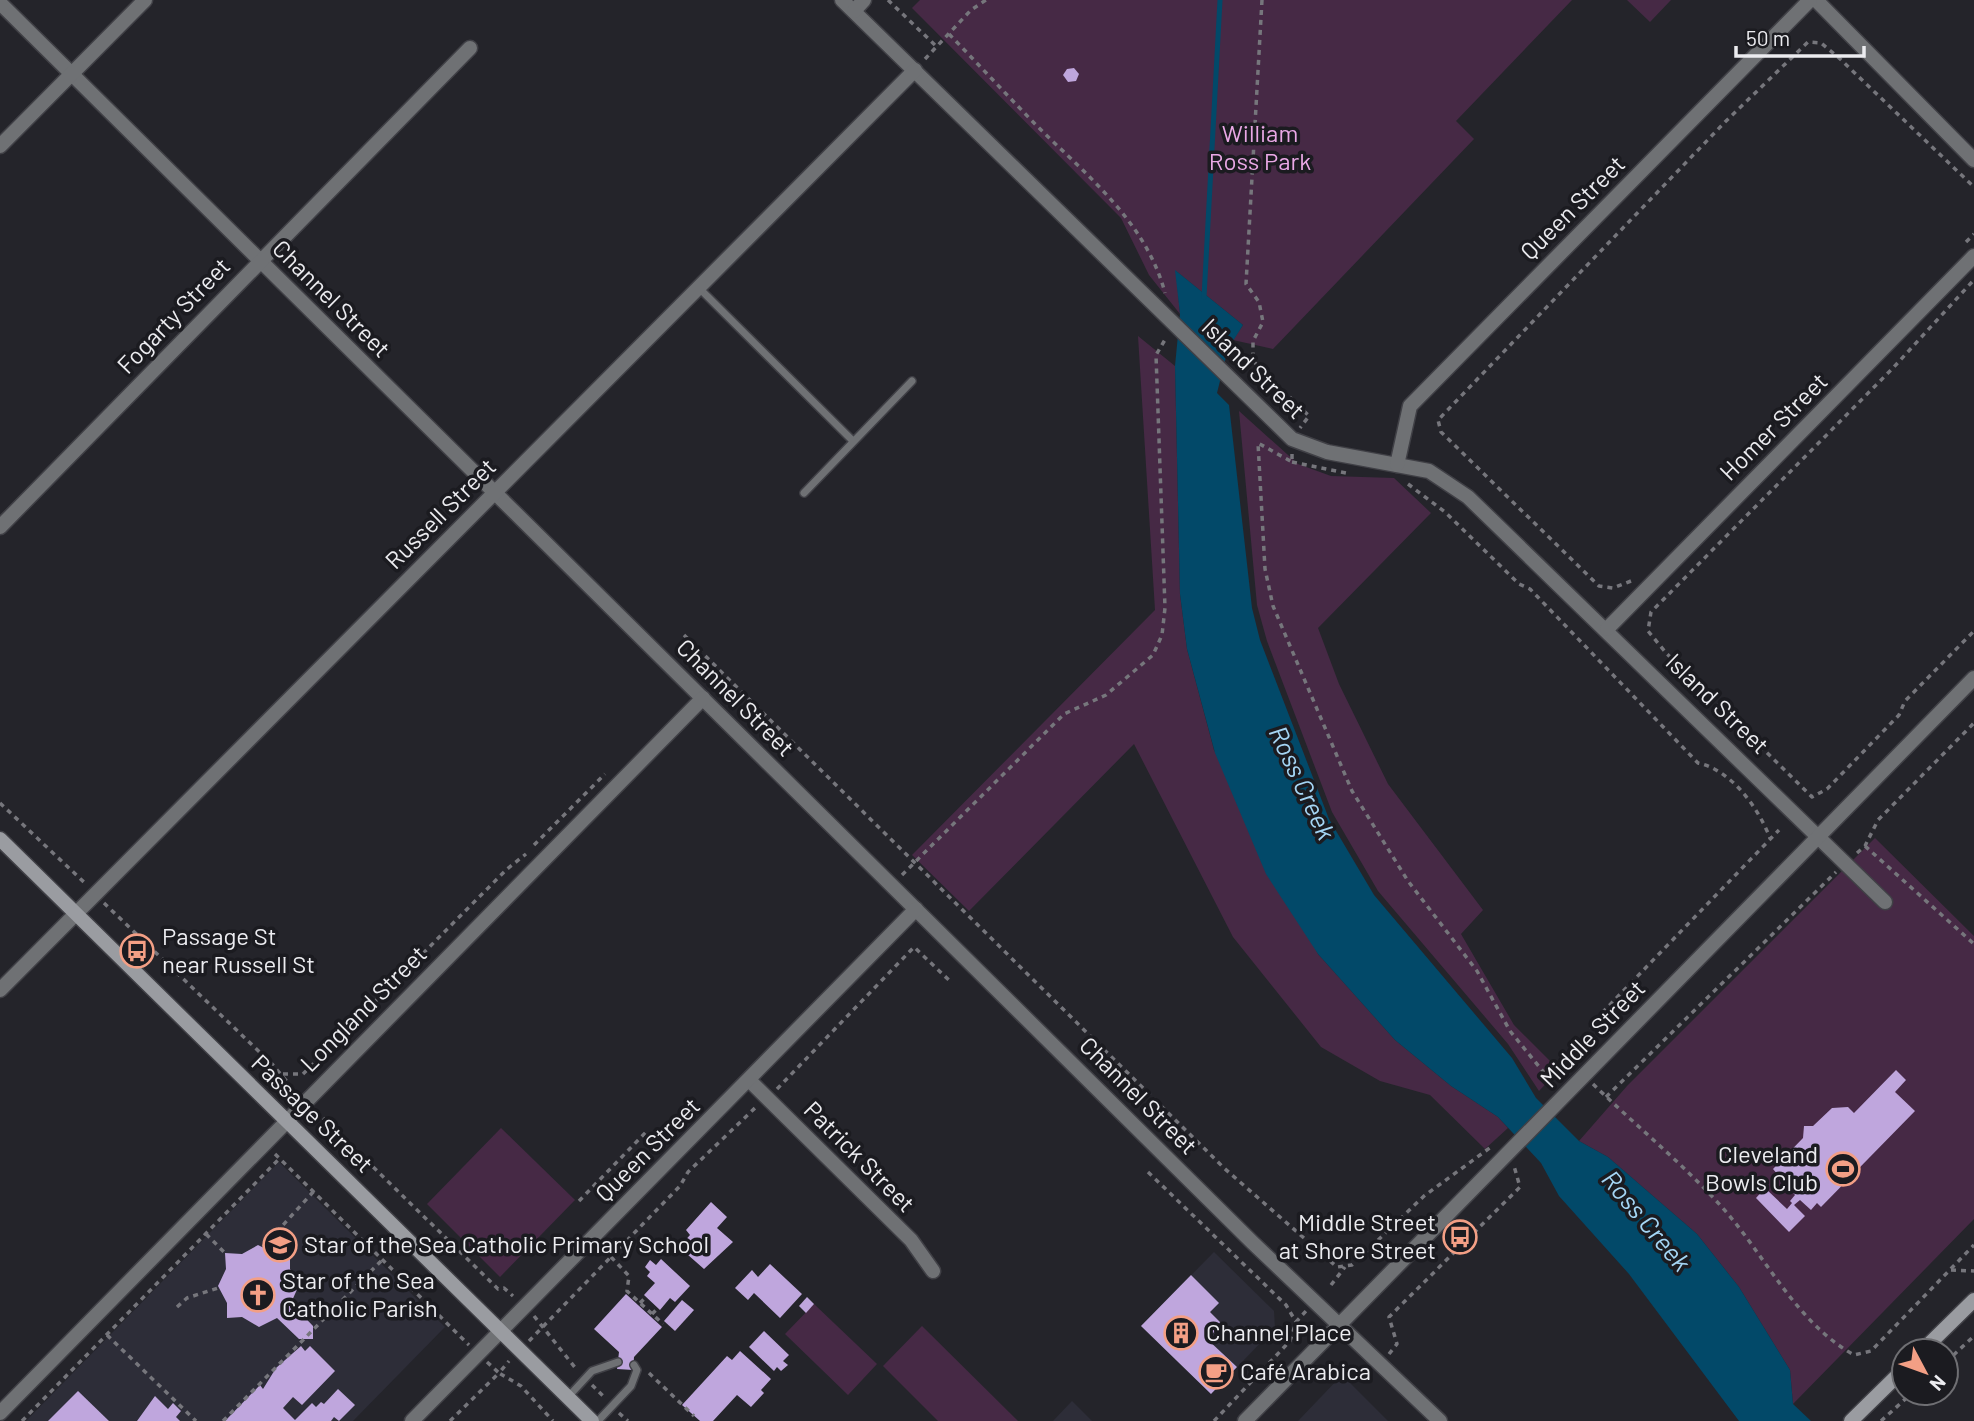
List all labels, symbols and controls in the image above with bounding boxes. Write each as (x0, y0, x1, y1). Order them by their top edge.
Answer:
scale bar (1736, 14, 1864, 58)
text: 50 m (1746, 25, 1790, 50)
park label: William Ross Park (1209, 118, 1311, 175)
street label: Queen Street (1514, 149, 1630, 265)
street label: Channel Street (267, 233, 397, 363)
street label: Fogarty Street (110, 251, 235, 379)
street label: Island Street (1197, 312, 1312, 424)
street label: Homer Street (1713, 366, 1833, 486)
street label: Russell Street (379, 452, 501, 574)
street label: Channel Street (671, 632, 801, 762)
street label: Island Street (1661, 647, 1776, 759)
water label: Ross Creek (1264, 721, 1343, 844)
place label: Passage St near Russell St (162, 921, 315, 978)
bus stop icon: Passage St near Russell St (118, 932, 156, 970)
street label: Longland Street (294, 939, 432, 1077)
street label: Middle Street (1534, 973, 1650, 1093)
street label: Channel Street (1074, 1030, 1204, 1160)
street label: Passage Street (246, 1048, 380, 1178)
street label: Queen Street (589, 1091, 705, 1207)
street label: Patrick Street (799, 1095, 921, 1217)
place label: Cleveland Bowls Club (1705, 1139, 1818, 1196)
sports icon: Cleveland Bowls Club (1824, 1150, 1862, 1188)
water label: Ross Creek (1596, 1163, 1698, 1277)
place label: Middle Street at Shore Street (1279, 1207, 1436, 1264)
bus stop icon: Middle Street at Shore Street (1441, 1218, 1479, 1256)
school or university icon: Star of the Sea Catholic Primary School (261, 1226, 299, 1264)
place label: Star of the Sea Catholic Primary School (304, 1229, 709, 1258)
place label: Star of the Sea Catholic Parish (282, 1265, 438, 1322)
church icon: Star of the Sea Catholic Parish (239, 1276, 277, 1314)
building icon: Channel Place (1162, 1314, 1200, 1352)
place label: Channel Place (1206, 1317, 1352, 1346)
north arrow (1890, 1337, 1960, 1407)
cafe icon: Café Arabica (1197, 1353, 1235, 1391)
place label: Café Arabica (1240, 1356, 1371, 1385)
text: N (1925, 1371, 1951, 1396)

